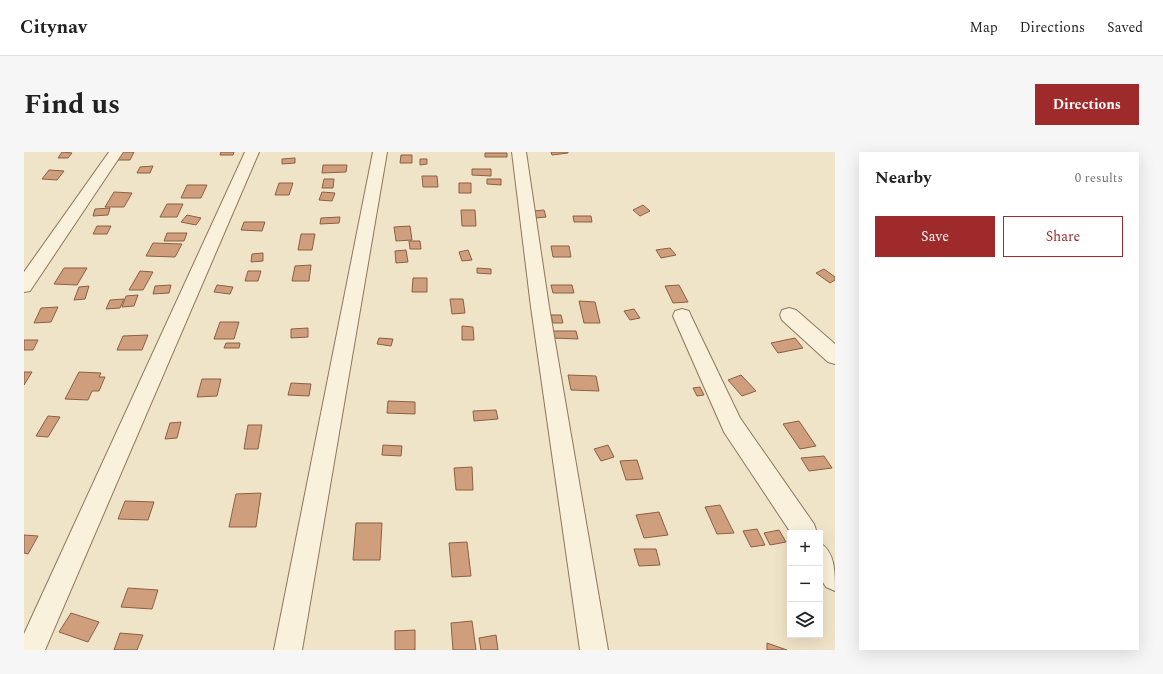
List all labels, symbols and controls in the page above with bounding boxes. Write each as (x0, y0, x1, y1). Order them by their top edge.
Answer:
text: Citynav (20, 13, 87, 42)
text: Map (970, 17, 998, 38)
text: Directions (1020, 17, 1085, 38)
text: Saved (1107, 17, 1143, 38)
text: Find us (24, 83, 120, 126)
button: Directions (1035, 84, 1139, 125)
text: Nearby (875, 165, 931, 191)
text: 0 results (1075, 168, 1123, 188)
button: Save (875, 216, 995, 257)
button: Share (1003, 216, 1123, 257)
map controls (787, 530, 823, 638)
button: + (787, 530, 823, 566)
button: − (787, 566, 823, 602)
button: layers (787, 602, 823, 638)

